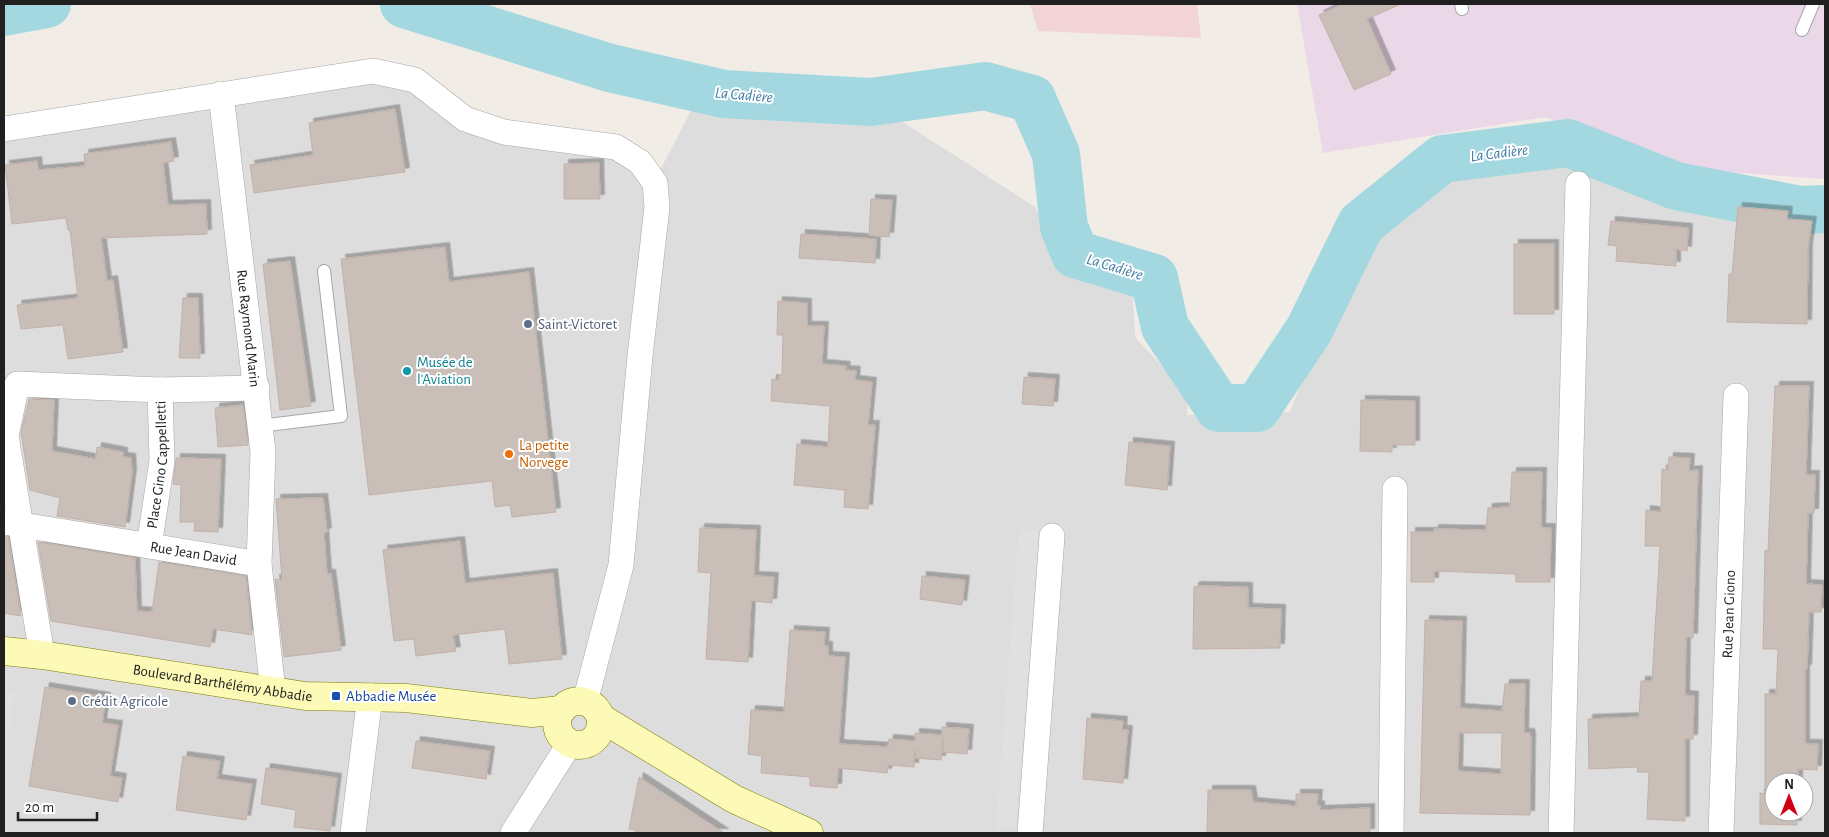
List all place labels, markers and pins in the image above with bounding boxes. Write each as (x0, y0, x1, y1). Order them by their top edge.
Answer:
place label: Saint-Victoret (538, 317, 617, 332)
marker: Saint-Victoret (522, 318, 534, 330)
place label: Musée de l'Aviation (417, 355, 473, 387)
marker: Musée de l'Aviation (401, 365, 413, 377)
place label: La petite Norvege (519, 438, 569, 470)
marker: La petite Norvege (503, 448, 515, 460)
place label: Abbadie Musée (346, 689, 436, 704)
marker: Abbadie Musée (330, 690, 342, 702)
place label: Crédit Agricole (82, 694, 168, 709)
marker: Crédit Agricole (66, 695, 78, 707)

